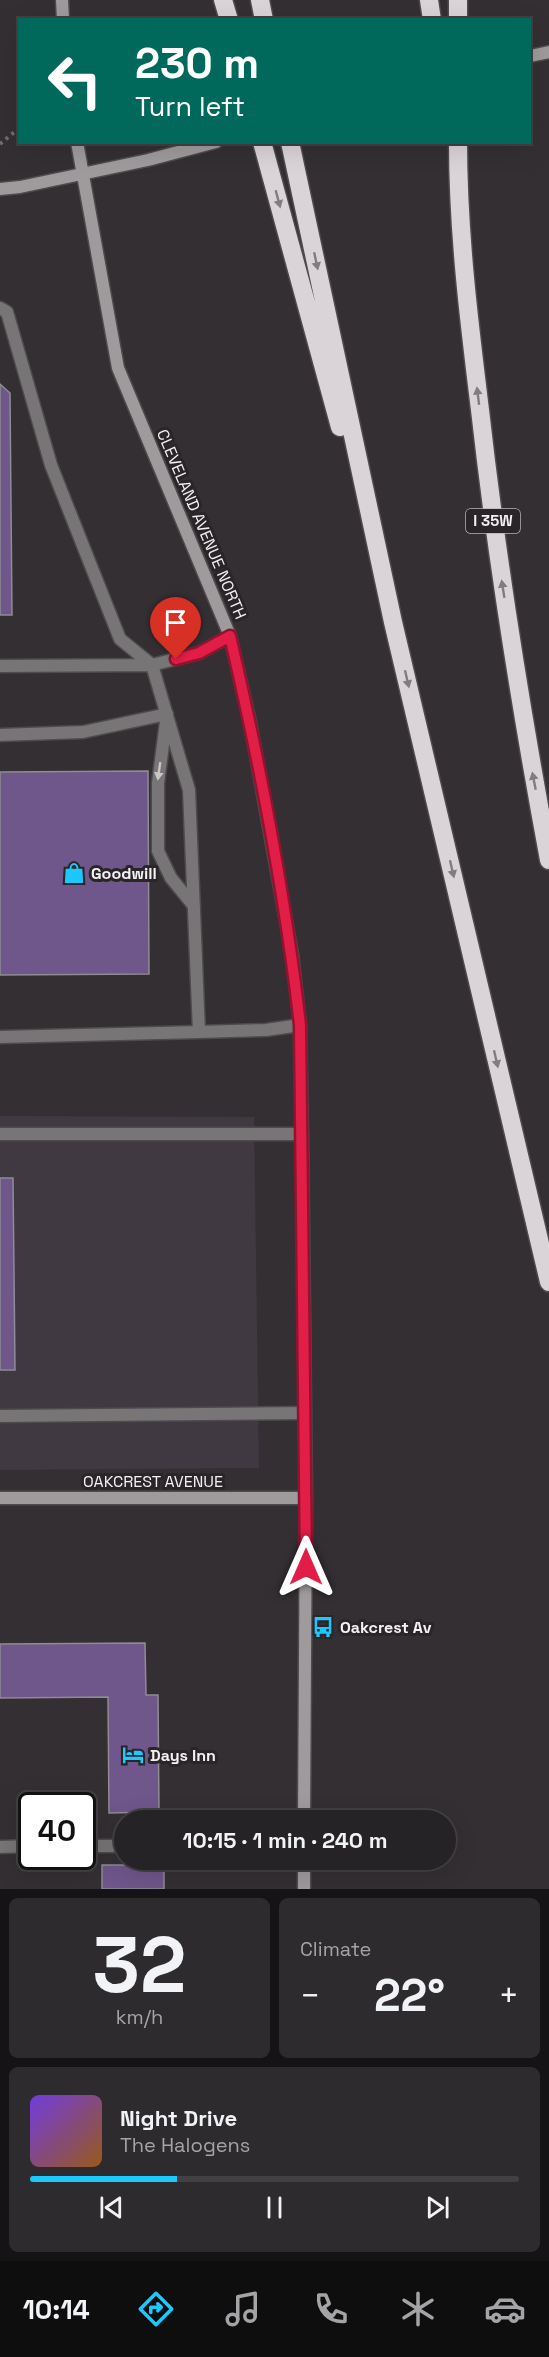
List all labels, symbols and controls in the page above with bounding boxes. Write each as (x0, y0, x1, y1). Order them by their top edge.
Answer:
text: 230 m (135, 37, 259, 90)
icon: left (36, 42, 114, 120)
text: Turn left (135, 89, 245, 124)
one-way arrow (273, 190, 283, 208)
one-way arrow (312, 252, 321, 271)
one-way arrow (473, 386, 483, 405)
street label: CLEVELAND AVENUE NORTH (152, 426, 251, 622)
road number: I 35W (466, 509, 520, 533)
one-way arrow (498, 579, 507, 598)
pin (150, 597, 201, 659)
icon: arrive (159, 606, 192, 639)
one-way arrow (402, 670, 412, 689)
one-way arrow (154, 762, 164, 781)
one-way arrow (529, 772, 538, 791)
one-way arrow (447, 860, 457, 878)
shop icon: Goodwill (62, 861, 86, 885)
place label: Goodwill (91, 863, 157, 884)
one-way arrow (492, 1050, 502, 1068)
street label: OAKCREST AVENUE (83, 1471, 223, 1492)
position arrow (274, 1535, 338, 1599)
bus stop icon: Oakcrest Av (311, 1615, 335, 1639)
place label: Oakcrest Av (340, 1617, 432, 1638)
hotel icon: Days Inn (121, 1743, 145, 1767)
place label: Days Inn (150, 1745, 216, 1766)
speed limit sign: 40 (18, 1792, 96, 1870)
text: 10:15 · 1 min · 240 m (183, 1826, 387, 1854)
text: 32 (93, 1915, 186, 2015)
text: Climate (300, 1936, 371, 1962)
text: 22° (374, 1967, 445, 2024)
text: − (300, 1975, 320, 2017)
text: + (499, 1975, 519, 2017)
text: km/h (116, 2004, 163, 2030)
text: Night Drive (120, 2104, 237, 2132)
text: The Halogens (120, 2132, 250, 2158)
icon: previous (95, 2191, 128, 2224)
icon: pause (258, 2191, 291, 2224)
icon: next (421, 2191, 454, 2224)
icon: directions (135, 2288, 177, 2330)
icon: music (222, 2288, 264, 2330)
icon: phone (310, 2288, 352, 2330)
icon: climate (397, 2288, 439, 2330)
icon: car (484, 2288, 526, 2330)
text: 10:14 (23, 2292, 90, 2327)

